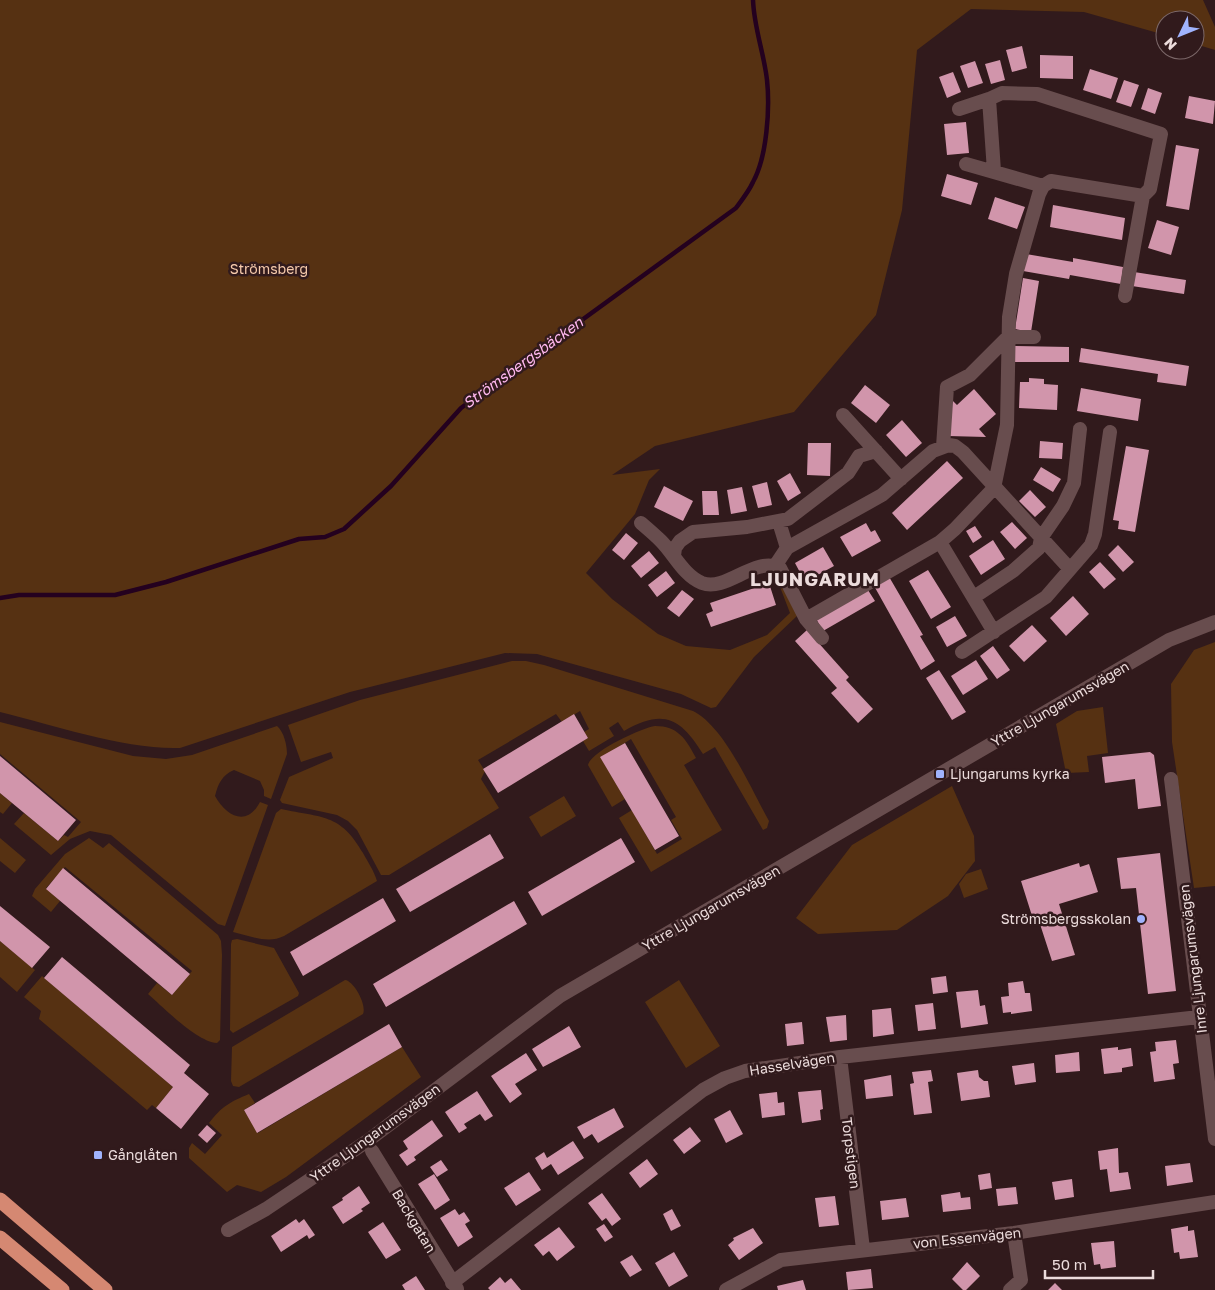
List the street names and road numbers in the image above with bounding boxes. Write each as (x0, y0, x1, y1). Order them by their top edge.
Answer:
street label: Yttre Ljungarumsvägen (988, 657, 1132, 750)
street label: Yttre Ljungarumsvägen (639, 861, 783, 954)
street label: Inre Ljungarumsvägen (1175, 884, 1210, 1034)
street label: Hasselvägen (748, 1048, 836, 1079)
street label: Yttre Ljungarumsvägen (306, 1080, 443, 1185)
street label: Torpstigen (839, 1116, 864, 1190)
street label: Backgatan (389, 1186, 440, 1256)
street label: von Essenvägen (912, 1223, 1022, 1252)

